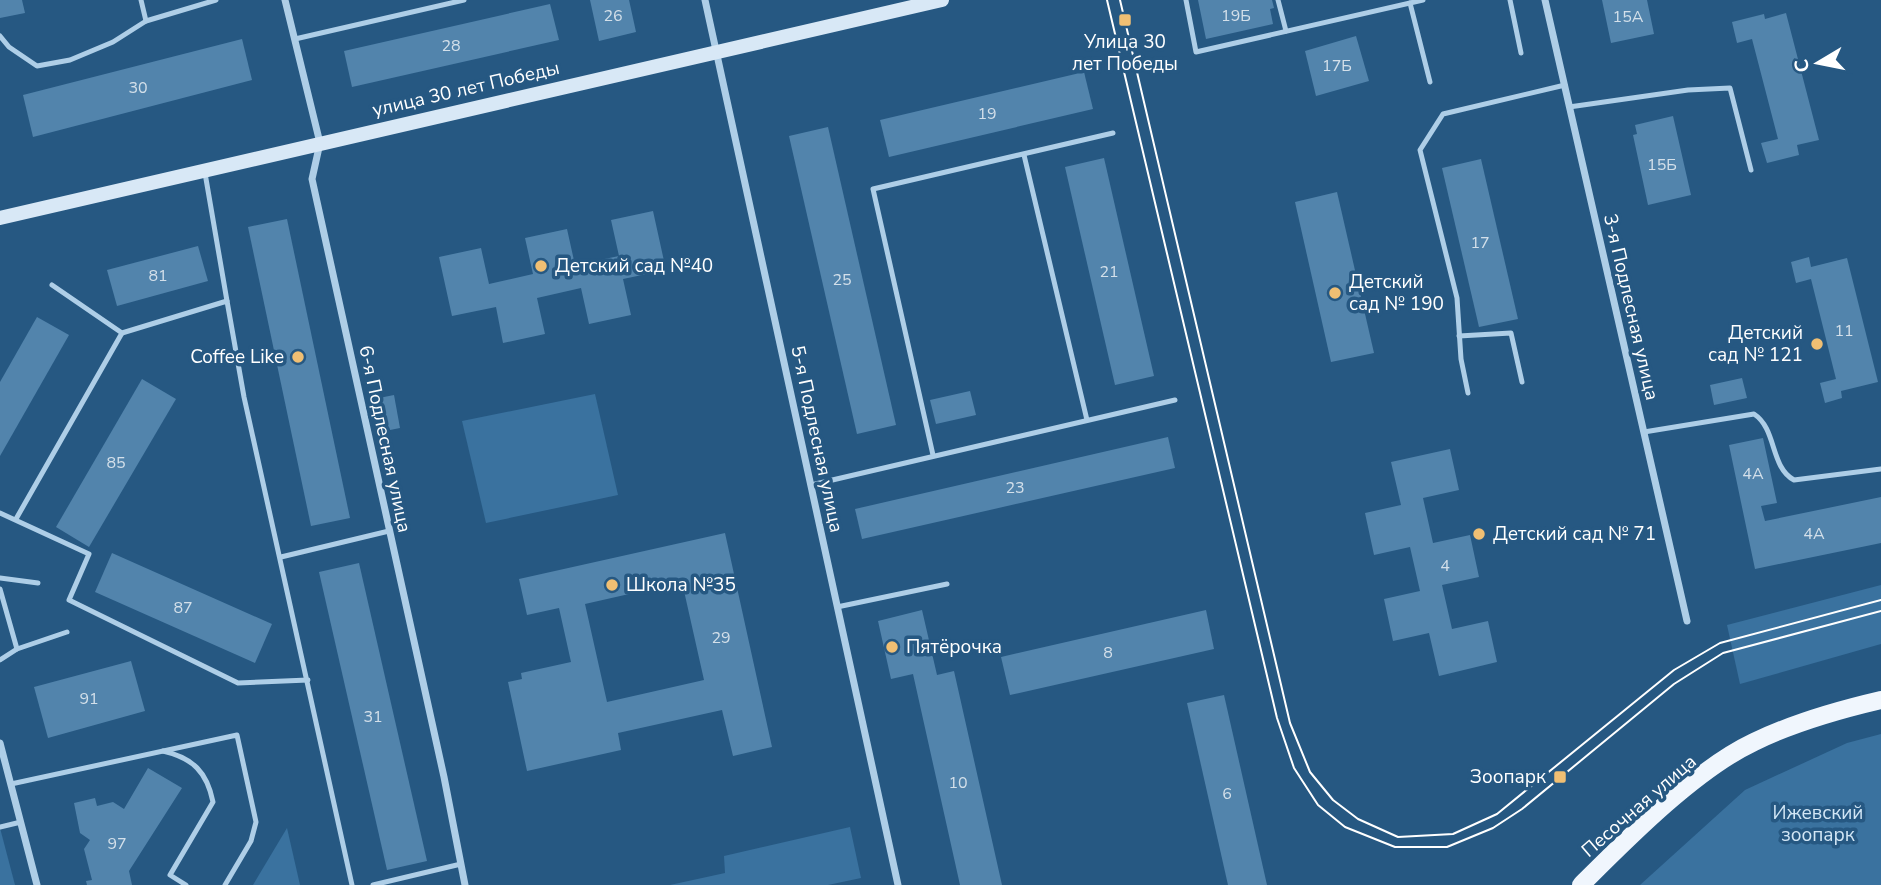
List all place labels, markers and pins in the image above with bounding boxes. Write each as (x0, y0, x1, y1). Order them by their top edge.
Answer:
marker: Улица 30 лет Победы (1117, 12, 1133, 28)
place label: Улица 30 лет Победы (1072, 29, 1178, 77)
place label: Детский сад №40 (555, 253, 713, 279)
marker: Детский сад №40 (533, 258, 549, 274)
place label: Детский сад № 190 (1349, 269, 1444, 317)
marker: Детский сад № 190 (1327, 285, 1343, 301)
place label: Детский сад № 121 (1708, 320, 1803, 368)
marker: Детский сад № 121 (1809, 336, 1825, 352)
place label: Coffee Like (190, 344, 284, 370)
marker: Coffee Like (290, 349, 306, 365)
place label: Детский сад № 71 (1493, 521, 1656, 547)
marker: Детский сад № 71 (1471, 526, 1487, 542)
place label: Школа №35 (626, 572, 736, 598)
marker: Школа №35 (604, 577, 620, 593)
place label: Пятёрочка (906, 634, 1002, 660)
marker: Пятёрочка (884, 639, 900, 655)
place label: Зоопарк (1470, 764, 1546, 790)
marker: Зоопарк (1552, 769, 1568, 785)

